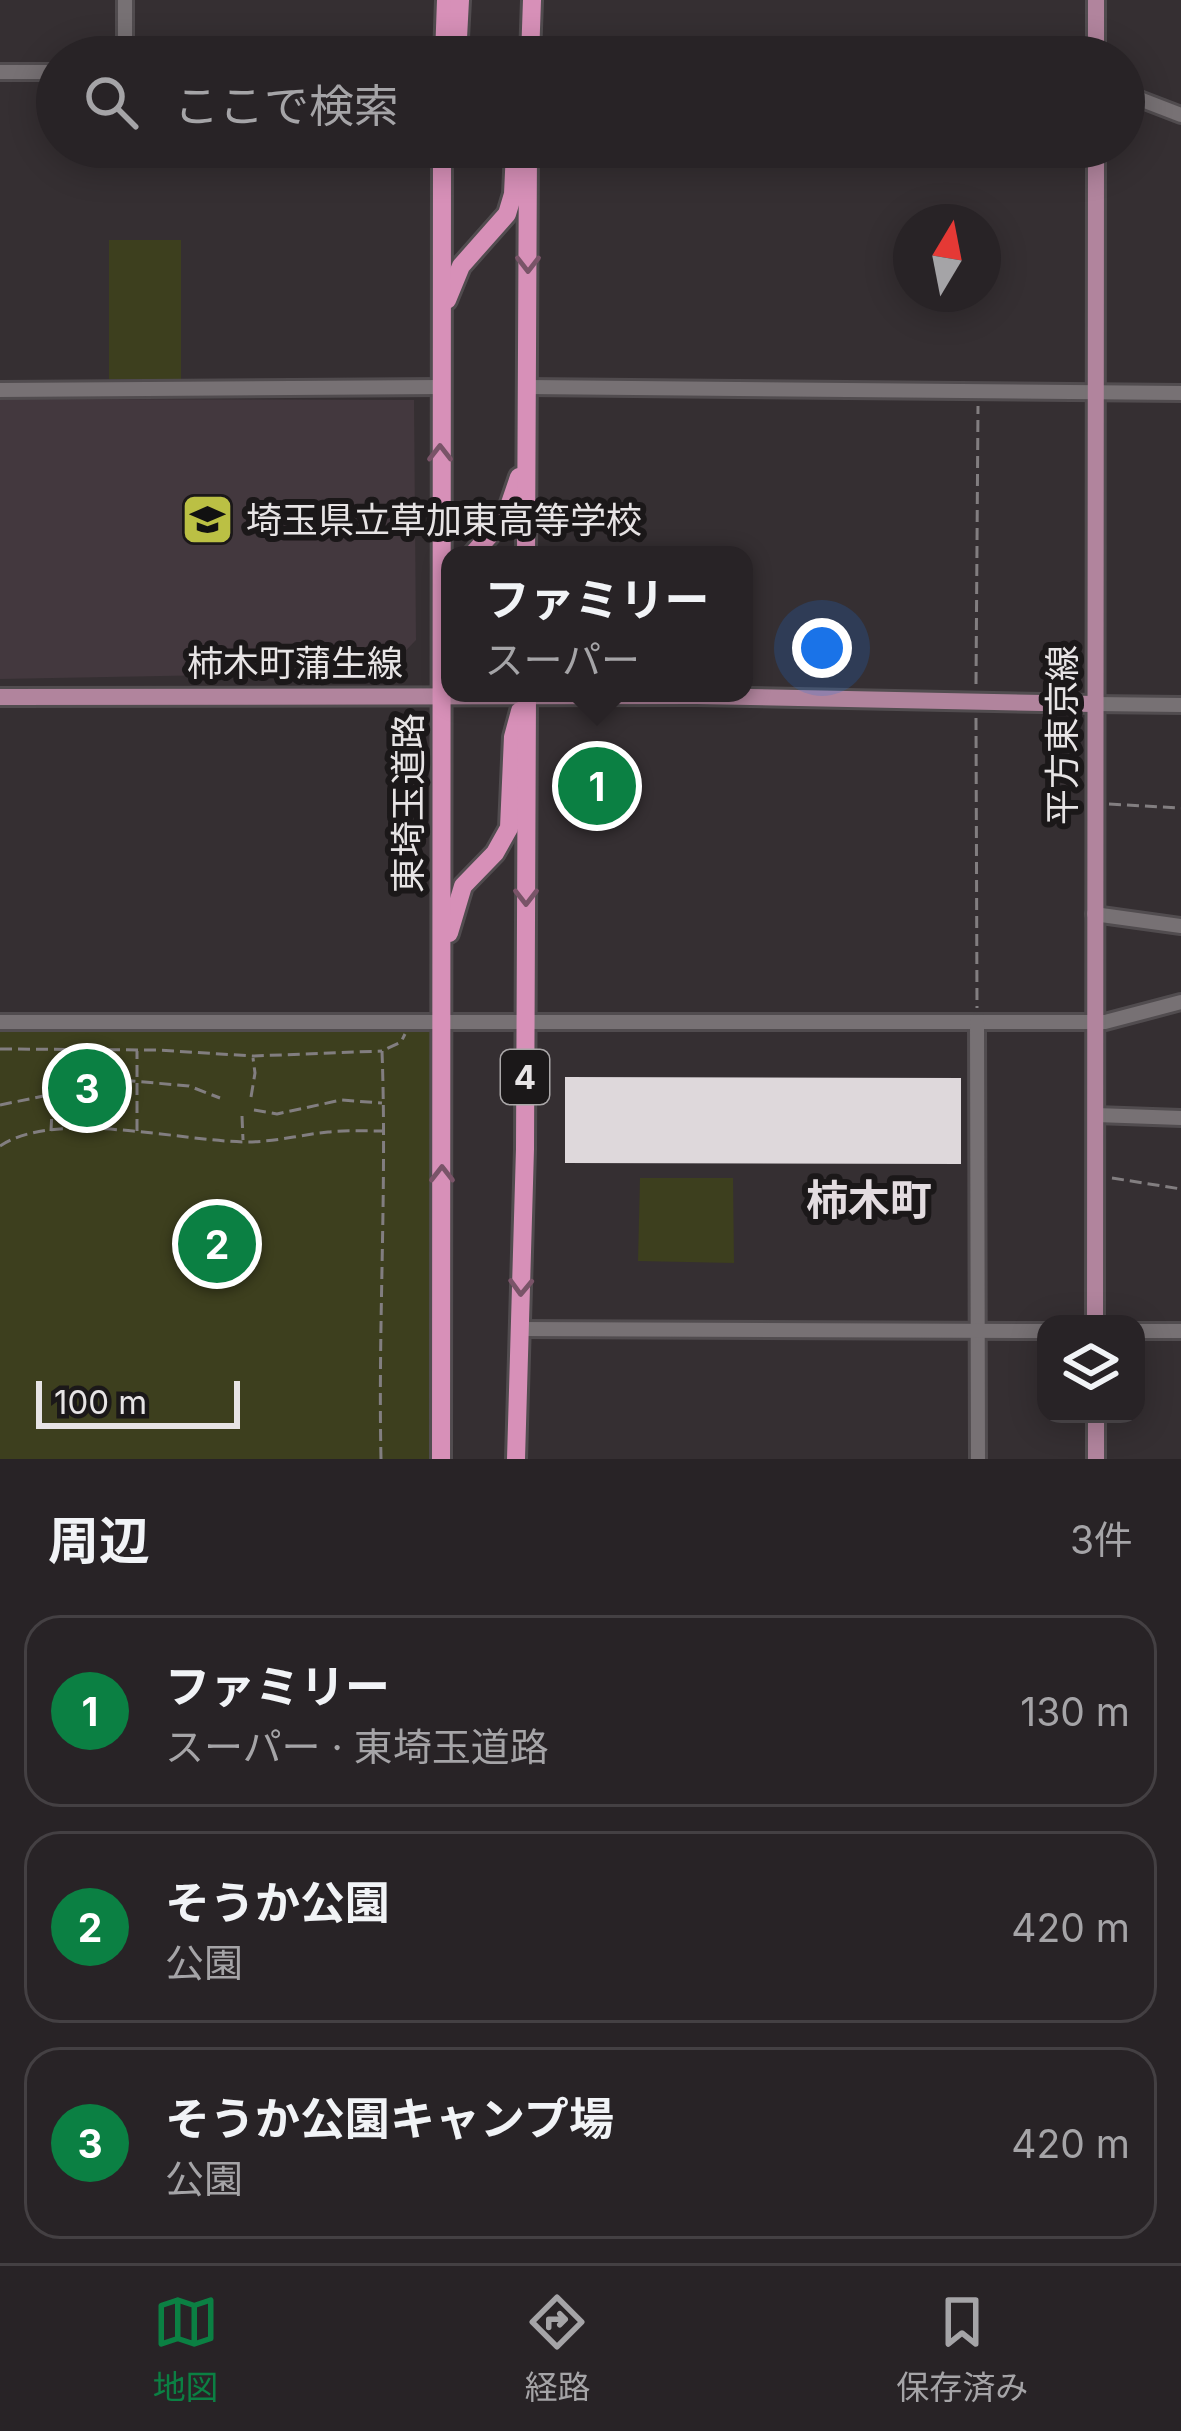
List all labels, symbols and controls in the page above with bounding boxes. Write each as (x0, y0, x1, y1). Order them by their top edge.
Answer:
search box (36, 36, 1145, 168)
icon: search (78, 69, 144, 135)
text: ここで検索 (174, 78, 399, 133)
north arrow (893, 204, 1001, 312)
one-way arrow (515, 256, 541, 274)
one-way arrow (427, 443, 453, 462)
school or university icon: 埼玉県立草加東高等学校 (179, 492, 235, 548)
place label: 埼玉県立草加東高等学校 (246, 498, 642, 542)
popup (441, 546, 753, 702)
text: ファミリー (484, 572, 710, 627)
your location (792, 618, 852, 678)
text: スーパー (484, 636, 640, 683)
street label: 柿木町蒲生線 (187, 641, 403, 685)
street label: 平方東京線 (1040, 645, 1084, 825)
street label: 東埼玉道路 (386, 713, 430, 893)
pin: 1 (558, 741, 636, 831)
one-way arrow (513, 889, 539, 907)
pin: 3 (48, 1043, 126, 1133)
road number: 4 (501, 1050, 549, 1104)
one-way arrow (429, 1164, 455, 1182)
district label: 柿木町 (806, 1174, 932, 1225)
pin: 2 (178, 1199, 256, 1289)
one-way arrow (508, 1278, 534, 1297)
map controls (1037, 1315, 1145, 1423)
button: layers (1037, 1315, 1145, 1423)
scale bar (36, 1375, 240, 1428)
text: 100 m (54, 1382, 147, 1422)
text: 周辺 (48, 1510, 150, 1571)
text: 3件 (1070, 1516, 1133, 1563)
text: ファミリー (165, 1659, 390, 1714)
text: 1 (82, 1688, 98, 1735)
text: 130 m (1020, 1688, 1130, 1735)
text: スーパー · 東埼玉道路 (165, 1723, 549, 1770)
text: そうか公園 (165, 1875, 390, 1930)
text: 2 (78, 1904, 102, 1951)
text: 420 m (1011, 1904, 1130, 1951)
text: 公園 (165, 1939, 243, 1986)
text: そうか公園キャンプ場 (165, 2091, 614, 2146)
text: 3 (77, 2120, 103, 2167)
text: 420 m (1011, 2120, 1130, 2167)
text: 公園 (165, 2155, 243, 2202)
tab: 地図 (153, 2289, 219, 2409)
tab: 経路 (524, 2289, 590, 2409)
tab: 保存済み (896, 2289, 1028, 2409)

